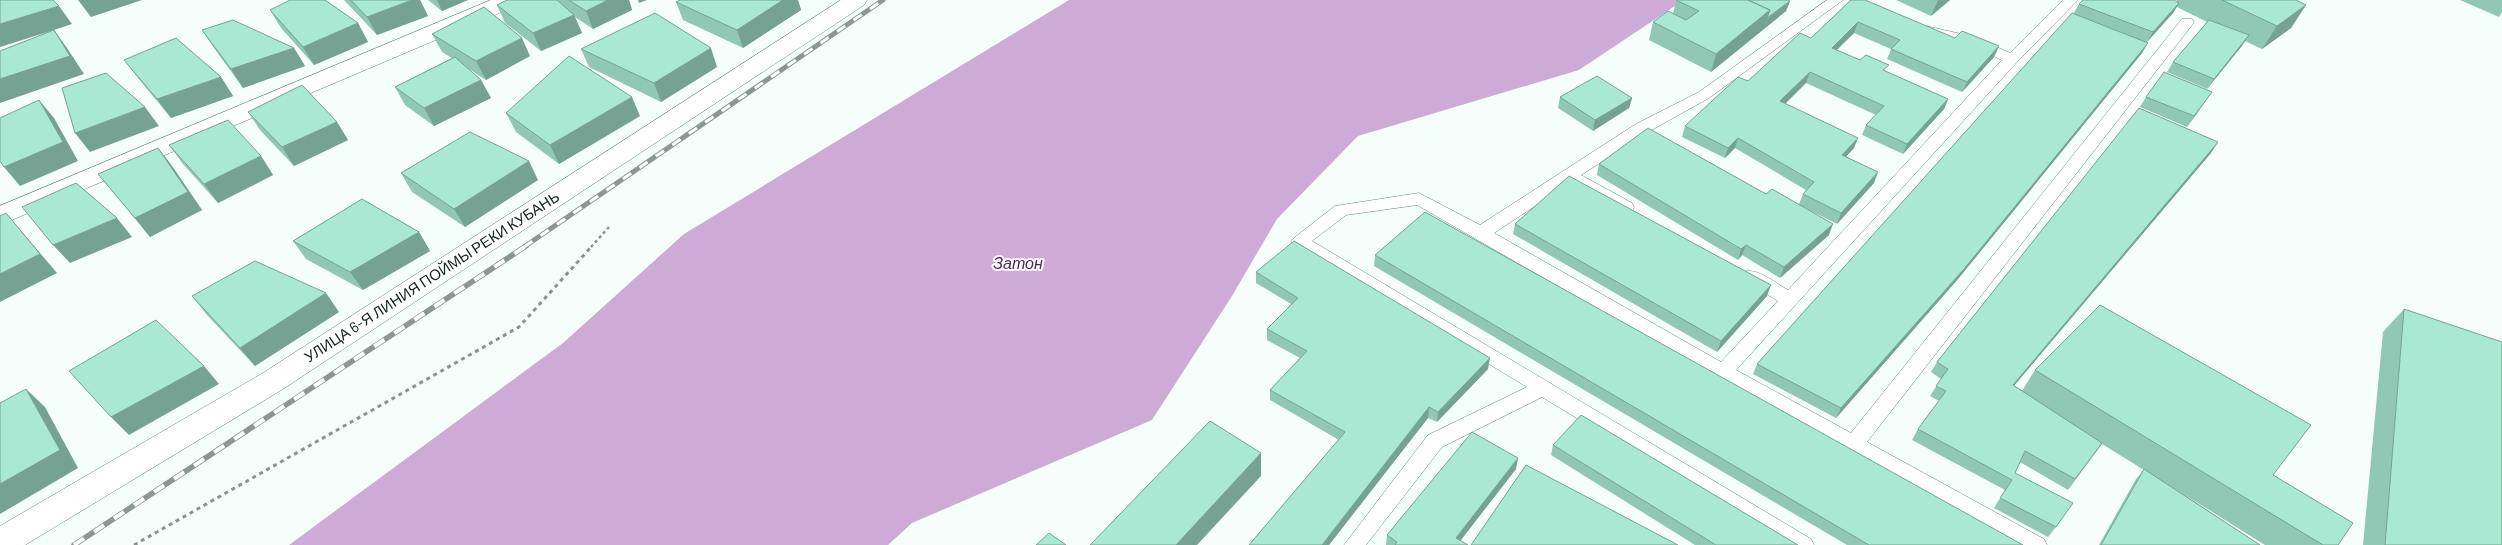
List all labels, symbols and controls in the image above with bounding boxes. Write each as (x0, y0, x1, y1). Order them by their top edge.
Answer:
street label: УЛИЦА 6-Я ЛИНИЯ ПОЙМЫ РЕКИ КУБАНЬ (301, 187, 562, 366)
water label: Затон (993, 253, 1043, 272)

